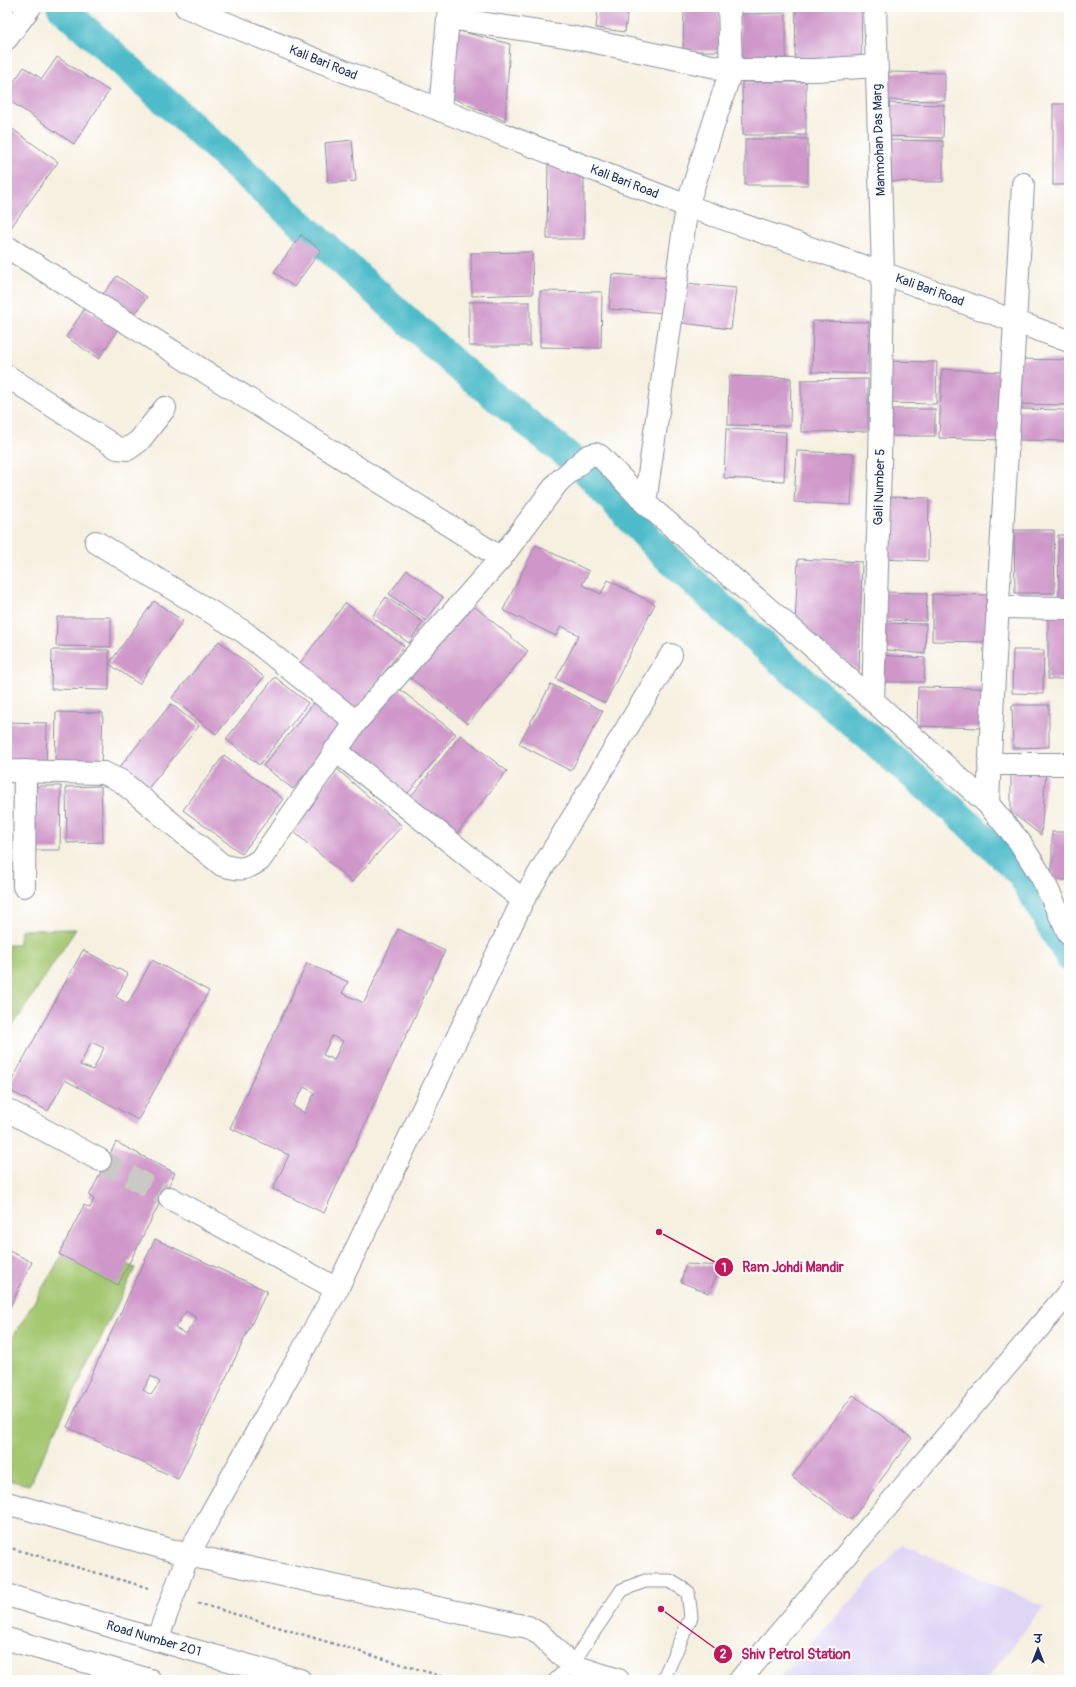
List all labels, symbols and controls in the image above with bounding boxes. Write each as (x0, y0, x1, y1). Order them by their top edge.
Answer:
street label: Kali Bari Road (287, 42, 360, 84)
street label: Manmohan Das Marg (869, 83, 889, 196)
street label: Kali Bari Road (588, 161, 661, 202)
street label: Kali Bari Road (893, 270, 966, 310)
street label: Gali Number 5 (870, 449, 888, 526)
callout: Ram Johdi Mandir (714, 1254, 852, 1280)
text: Ram Johdi Mandir (742, 1259, 845, 1276)
text: 1 (722, 1261, 726, 1276)
street label: Road Number 201 (104, 1617, 203, 1660)
north arrow (1018, 1629, 1058, 1669)
text: उ (1033, 1633, 1043, 1646)
callout: Shiv Petrol Station (713, 1641, 858, 1667)
text: Shiv Petrol Station (741, 1646, 851, 1663)
text: 2 (720, 1647, 727, 1662)

